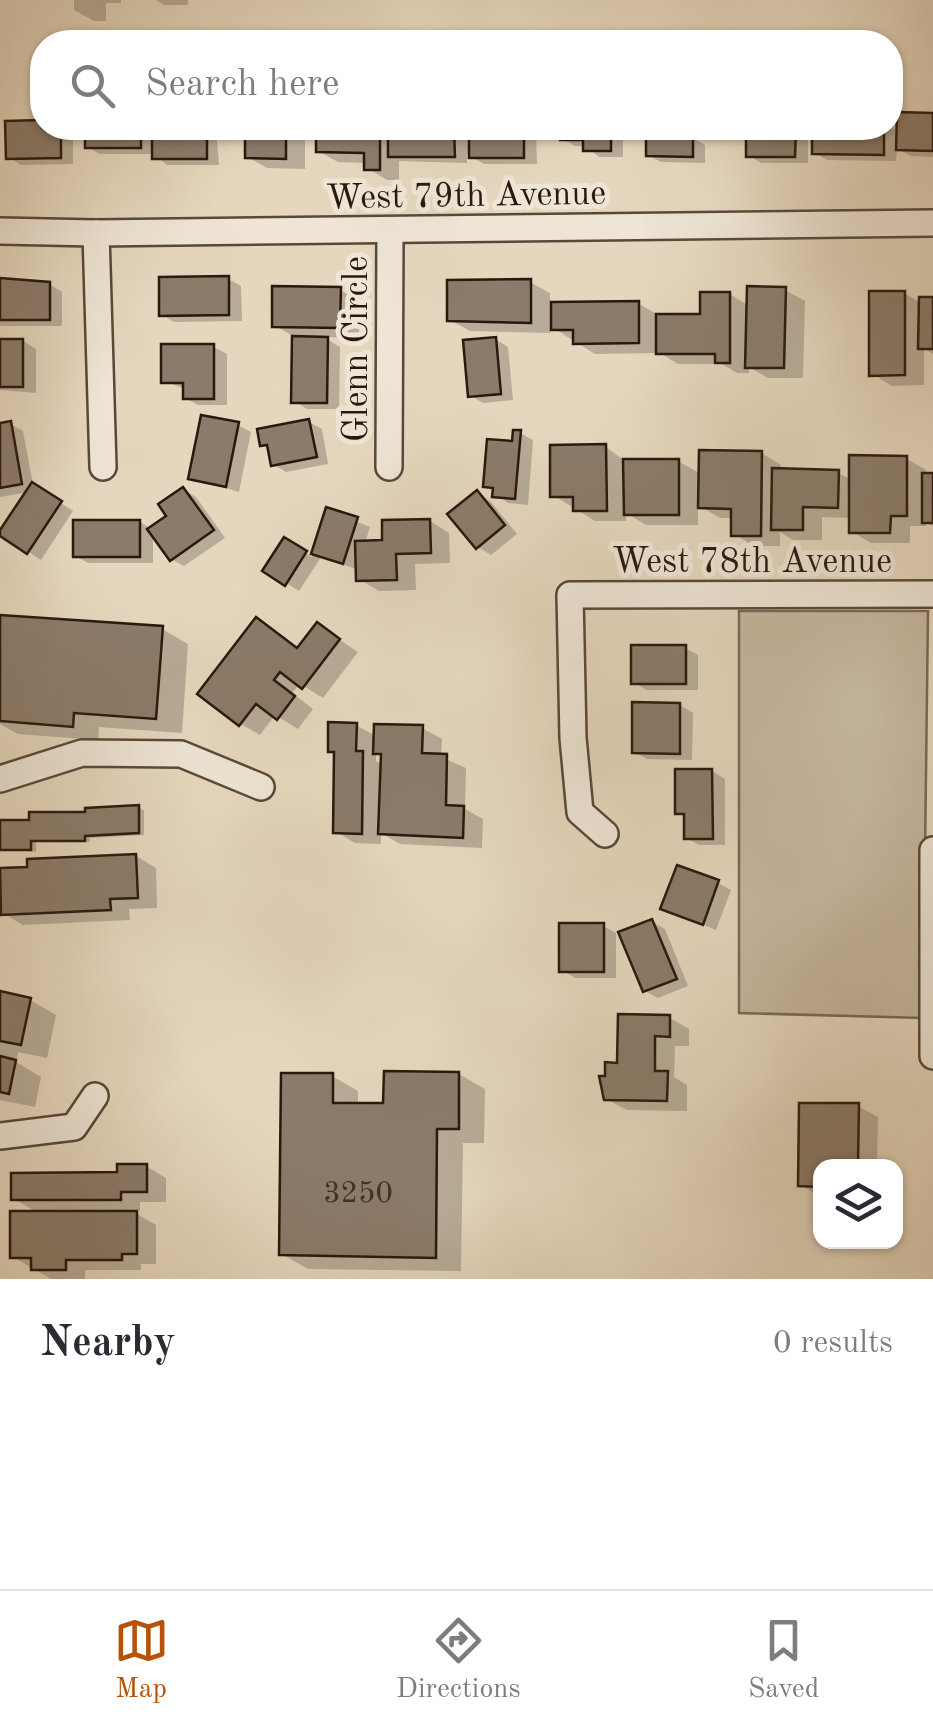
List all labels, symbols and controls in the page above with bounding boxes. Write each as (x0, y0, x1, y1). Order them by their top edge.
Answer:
search box (30, 30, 903, 140)
icon: search (65, 58, 120, 113)
text: Search here (145, 66, 340, 104)
street label: West 79th Avenue (326, 177, 606, 216)
street label: Glenn Circle (340, 256, 375, 442)
street label: West 78th Avenue (612, 545, 892, 580)
map controls (813, 1159, 903, 1249)
button: layers (813, 1159, 903, 1249)
house number: 3250 (323, 1179, 393, 1209)
text: Nearby (40, 1323, 176, 1365)
text: 0 results (773, 1328, 893, 1360)
tab: Map (114, 1613, 169, 1708)
tab: Directions (396, 1613, 521, 1708)
tab: Saved (748, 1613, 819, 1708)

